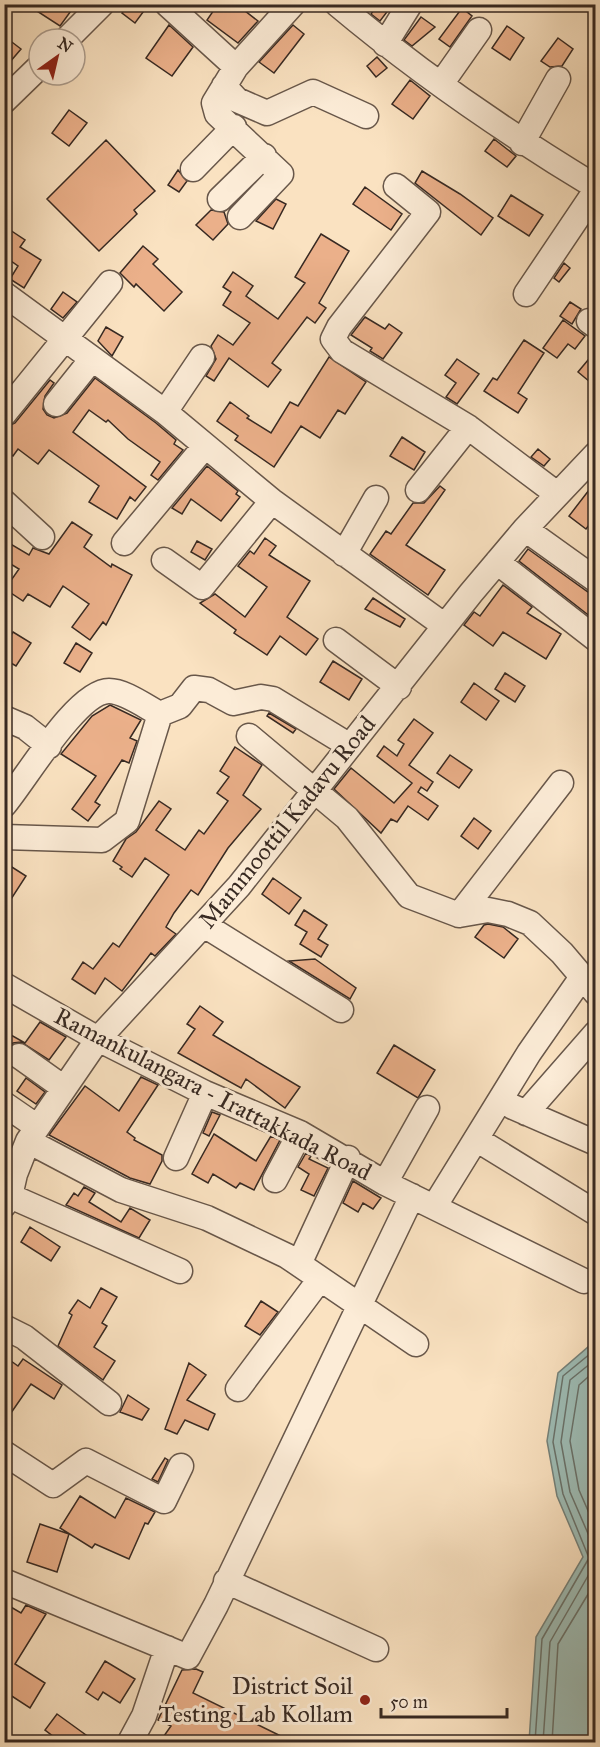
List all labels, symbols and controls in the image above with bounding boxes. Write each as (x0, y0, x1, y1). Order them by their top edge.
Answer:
north arrow (27, 27, 87, 87)
text: N (54, 33, 76, 57)
street label: Mammoottil Kadavu Road (192, 710, 382, 934)
street label: Ramankulangara - Irattakkada Road (49, 1001, 377, 1187)
place label: District Soil Testing Lab Kollam (158, 1671, 353, 1729)
scale bar (381, 1681, 507, 1719)
text: 50 m (390, 1691, 428, 1713)
marker: District Soil Testing Lab Kollam (358, 1693, 372, 1707)

